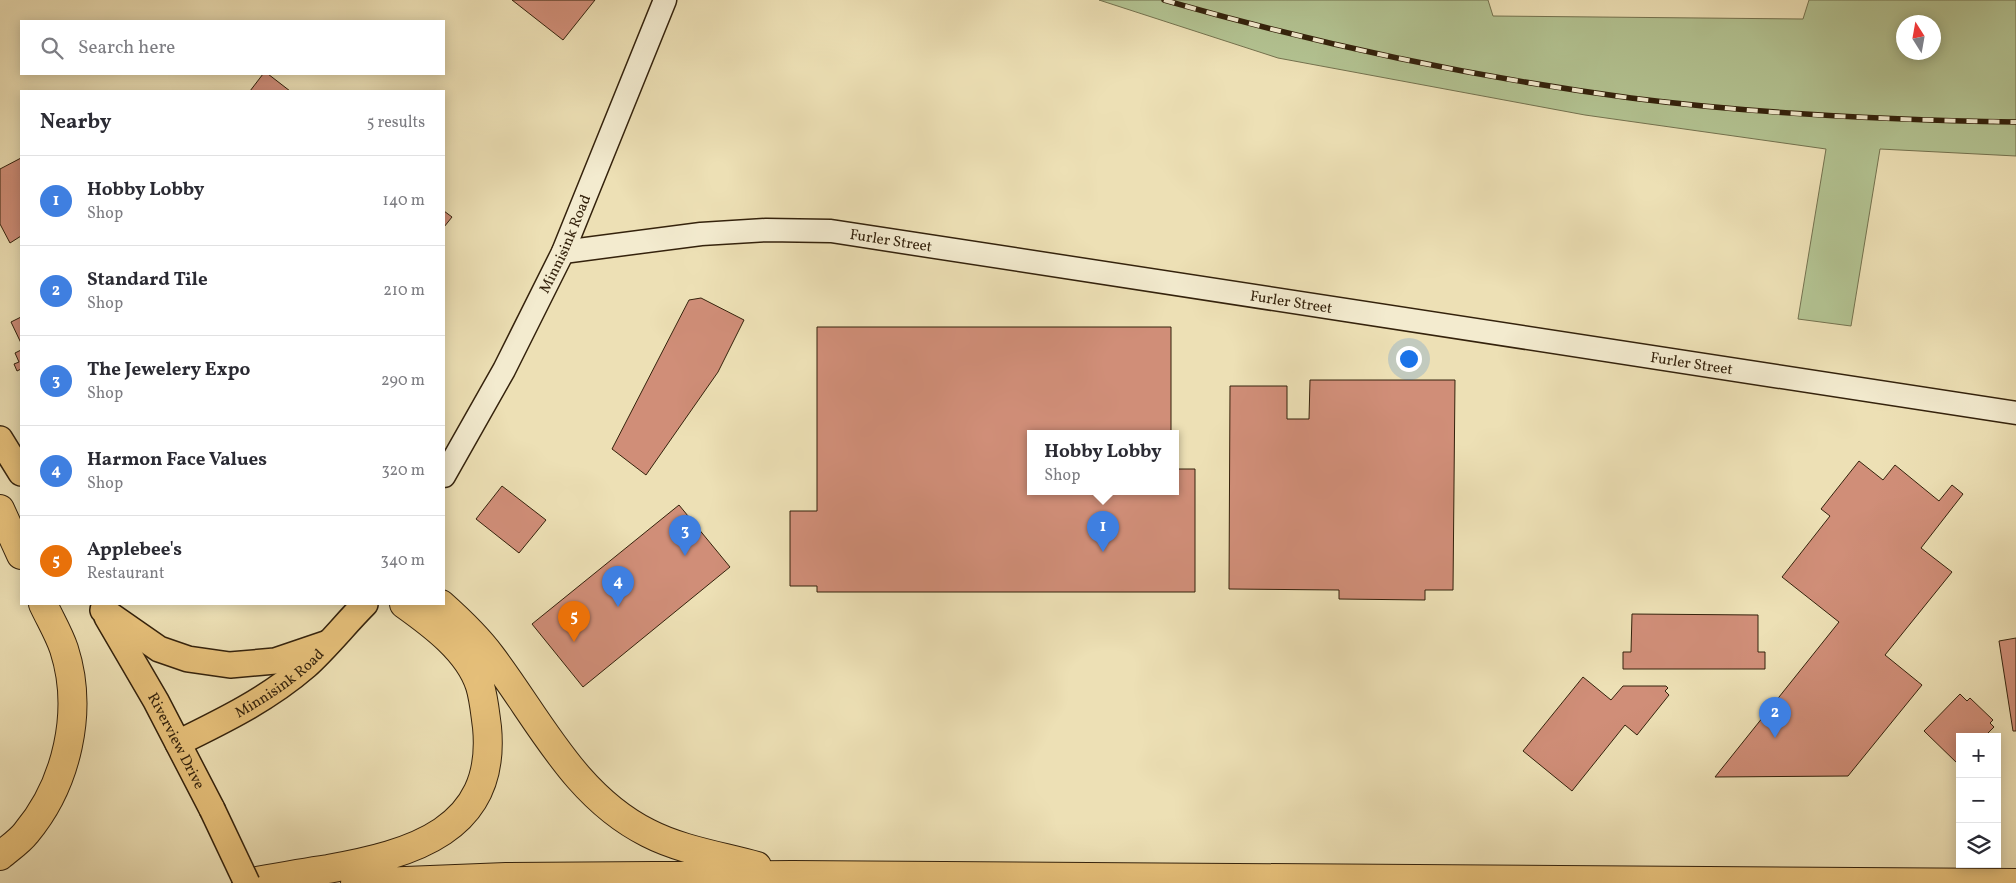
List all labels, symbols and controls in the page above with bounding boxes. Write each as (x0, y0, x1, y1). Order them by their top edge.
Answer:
north arrow (1896, 15, 1941, 60)
search box (20, 20, 445, 75)
icon: search (38, 34, 66, 62)
text: Search here (78, 35, 175, 61)
text: Nearby (40, 108, 111, 137)
text: 5 results (367, 112, 425, 134)
text: Hobby Lobby (87, 177, 204, 203)
text: 1 (53, 190, 59, 212)
text: 140 m (383, 190, 425, 212)
street label: Minnisink Road (535, 192, 597, 297)
text: Shop (87, 203, 123, 225)
street label: Furler Street (848, 225, 933, 258)
text: Standard Tile (87, 267, 208, 293)
text: 2 (52, 280, 60, 302)
text: 210 m (383, 280, 425, 302)
street label: Furler Street (1248, 286, 1334, 320)
text: Shop (87, 293, 123, 315)
your location (1396, 346, 1422, 372)
street label: Furler Street (1649, 348, 1734, 381)
text: The Jewelery Expo (87, 357, 250, 383)
text: 3 (52, 370, 60, 392)
text: 290 m (381, 370, 425, 392)
text: Shop (87, 383, 123, 405)
popup (1027, 430, 1179, 495)
text: Hobby Lobby (1044, 439, 1162, 465)
text: Harmon Face Values (87, 447, 267, 473)
text: 4 (51, 460, 61, 482)
text: 320 m (381, 460, 425, 482)
text: Shop (1044, 465, 1080, 487)
text: Shop (87, 473, 123, 495)
pin: 1 (1087, 511, 1119, 552)
pin: 3 (669, 515, 701, 556)
text: Applebee's (87, 537, 182, 563)
text: 5 (52, 550, 60, 572)
text: 340 m (381, 550, 425, 572)
text: Restaurant (87, 563, 165, 585)
pin: 4 (602, 566, 634, 607)
pin: 5 (558, 601, 590, 642)
street label: Minnisink Road (232, 645, 330, 724)
street label: Riverview Drive (141, 689, 209, 793)
pin: 2 (1759, 697, 1791, 738)
map controls (1956, 733, 2001, 868)
button: + (1956, 733, 2001, 778)
button: − (1956, 778, 2001, 823)
button: layers (1956, 823, 2001, 868)

